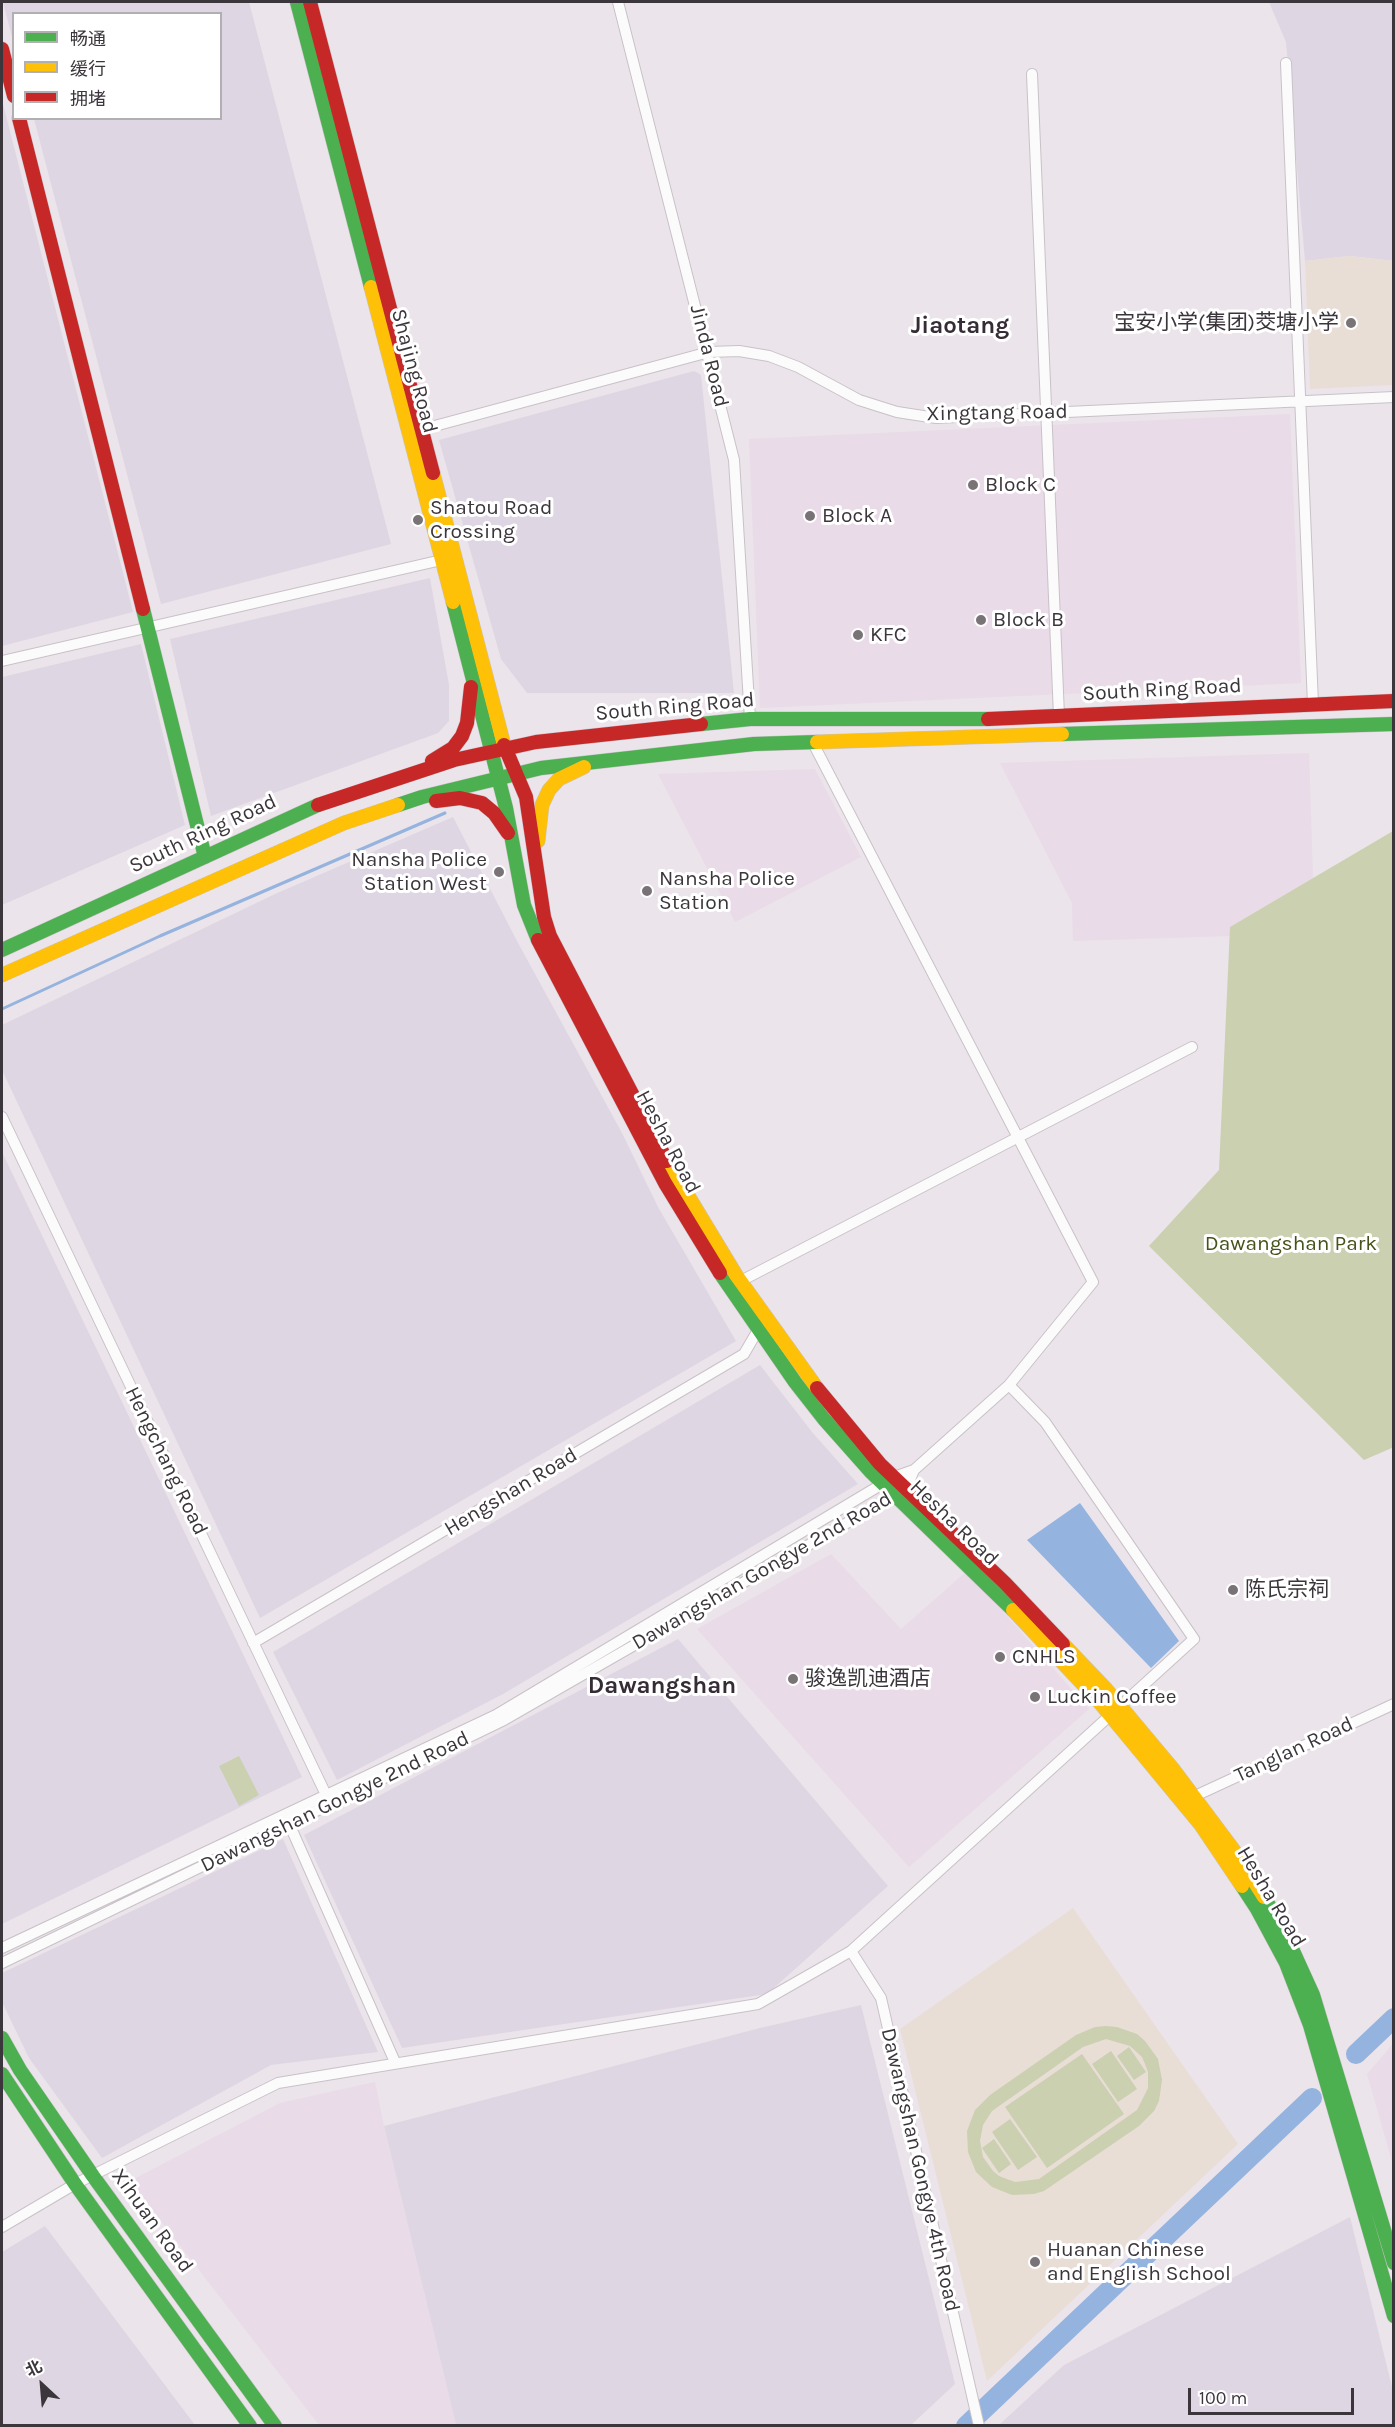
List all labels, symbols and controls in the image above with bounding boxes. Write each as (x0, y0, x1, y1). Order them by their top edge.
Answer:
legend (12, 12, 222, 120)
text: 畅通 (70, 28, 106, 50)
text: 缓行 (70, 58, 106, 80)
text: 拥堵 (70, 88, 106, 110)
street label: Jinda Road (684, 302, 734, 410)
street label: Shajing Road (385, 306, 443, 436)
place label: 宝安小学(集团)茭塘小学 (1114, 310, 1339, 336)
district label: Jiaotang (911, 312, 1009, 340)
marker: 宝安小学(集团)茭塘小学 (1344, 316, 1358, 330)
street label: Xingtang Road (926, 399, 1068, 427)
place label: Block C (985, 472, 1056, 498)
marker: Block C (966, 478, 980, 492)
place label: Shatou Road Crossing (430, 495, 552, 545)
place label: Block A (822, 503, 892, 529)
marker: Block A (803, 509, 817, 523)
marker: Shatou Road Crossing (411, 513, 425, 527)
place label: Block B (993, 607, 1064, 633)
marker: Block B (974, 613, 988, 627)
place label: KFC (870, 622, 907, 648)
marker: KFC (851, 628, 865, 642)
street label: South Ring Road (1082, 673, 1242, 707)
street label: South Ring Road (594, 688, 756, 726)
street label: South Ring Road (125, 789, 281, 879)
place label: Nansha Police Station West (351, 847, 487, 897)
marker: Nansha Police Station West (492, 865, 506, 879)
place label: Nansha Police Station (659, 866, 795, 916)
marker: Nansha Police Station (640, 884, 654, 898)
street label: Hesha Road (630, 1086, 706, 1198)
park label: Dawangshan Park (1205, 1231, 1377, 1257)
street label: Hengchang Road (119, 1383, 213, 1539)
street label: Hengshan Road (440, 1442, 582, 1542)
street label: Hesha Road (904, 1475, 1004, 1571)
street label: Dawangshan Gongye 2nd Road (628, 1486, 896, 1656)
place label: 陈氏宗祠 (1245, 1577, 1329, 1603)
marker: 陈氏宗祠 (1226, 1583, 1240, 1597)
place label: CNHLS (1012, 1644, 1076, 1670)
marker: CNHLS (993, 1650, 1007, 1664)
place label: 骏逸凯迪酒店 (805, 1666, 931, 1692)
district label: Dawangshan (588, 1672, 736, 1700)
marker: 骏逸凯迪酒店 (786, 1672, 800, 1686)
place label: Luckin Coffee (1047, 1684, 1176, 1710)
marker: Luckin Coffee (1028, 1690, 1042, 1704)
street label: Tanglan Road (1231, 1711, 1357, 1789)
street label: Dawangshan Gongye 2nd Road (197, 1726, 473, 1878)
street label: Hesha Road (1231, 1842, 1311, 1952)
street label: Dawangshan Gongye 4th Road (875, 2026, 965, 2314)
street label: Xihuan Road (106, 2164, 198, 2278)
place label: Huanan Chinese and English School (1047, 2237, 1231, 2287)
marker: Huanan Chinese and English School (1028, 2255, 1042, 2269)
north arrow (12, 2355, 72, 2415)
text: 北 (23, 2356, 45, 2380)
scale bar (1191, 2376, 1358, 2414)
text: 100 m (1199, 2387, 1247, 2409)

